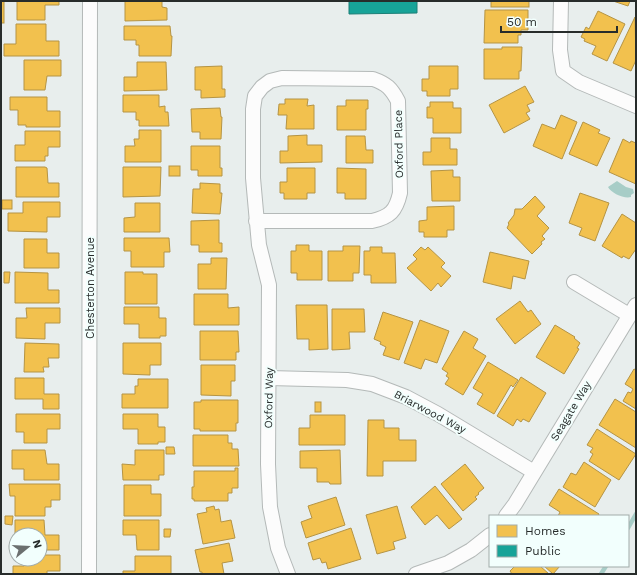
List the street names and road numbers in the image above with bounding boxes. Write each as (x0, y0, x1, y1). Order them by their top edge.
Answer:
street label: Oxford Place (392, 110, 406, 178)
street label: Chesterton Avenue (84, 237, 97, 339)
street label: Oxford Way (262, 367, 276, 429)
street label: Seagate Way (548, 378, 594, 443)
street label: Briarwood Way (392, 388, 468, 437)

